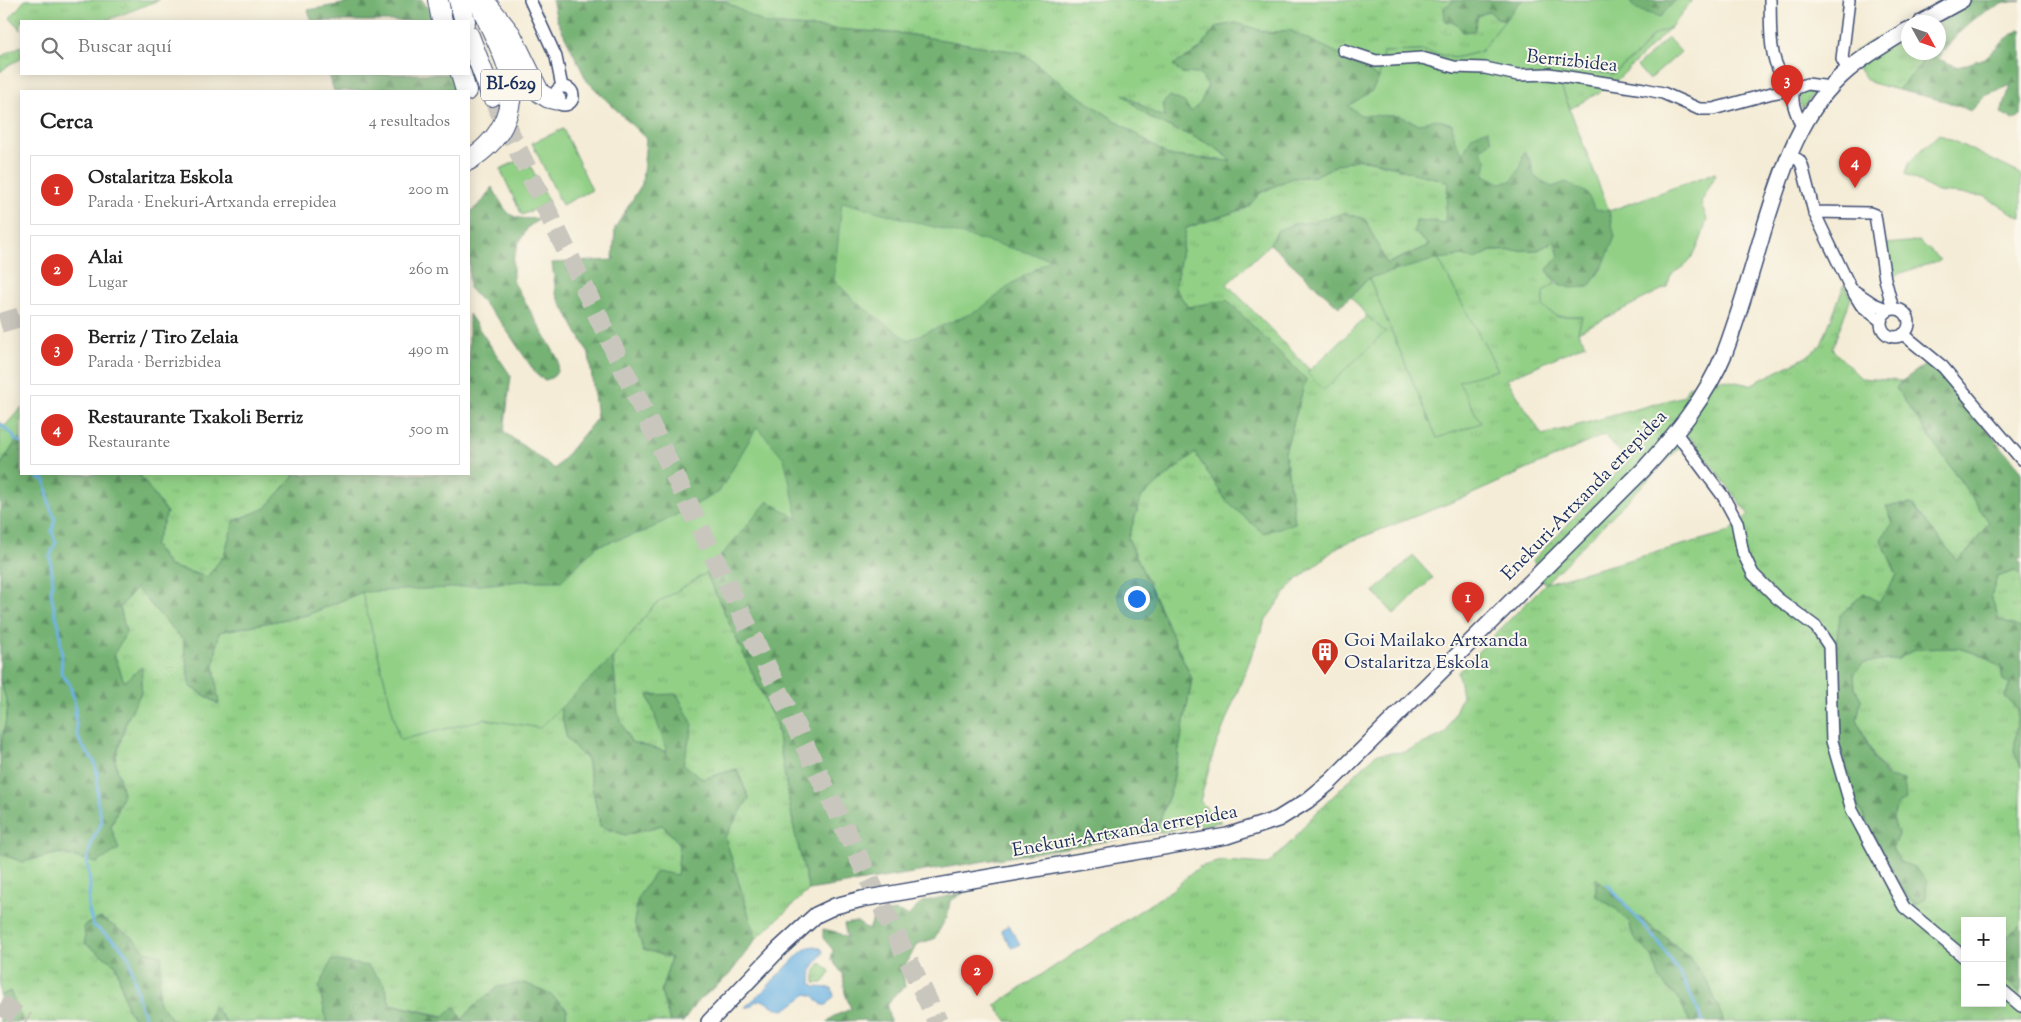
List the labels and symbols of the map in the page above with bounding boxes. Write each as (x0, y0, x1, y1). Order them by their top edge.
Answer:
north arrow (1901, 15, 1946, 60)
street label: Berrizbidea (1525, 44, 1619, 80)
pin: 3 (1771, 65, 1803, 106)
road number: BI-629 (481, 70, 541, 100)
pin: 4 (1839, 147, 1871, 188)
street label: Enekuri-Artxanda errepidea (1496, 404, 1674, 588)
pin: 1 (1452, 582, 1484, 623)
your location (1124, 586, 1150, 612)
place label: Goi Mailako Artxanda Ostalaritza Eskola (1344, 628, 1528, 677)
building icon: Goi Mailako Artxanda Ostalaritza Eskola (1310, 637, 1340, 676)
street label: Enekuri-Artxanda errepidea (1010, 799, 1240, 865)
pin: 2 (961, 955, 993, 996)

